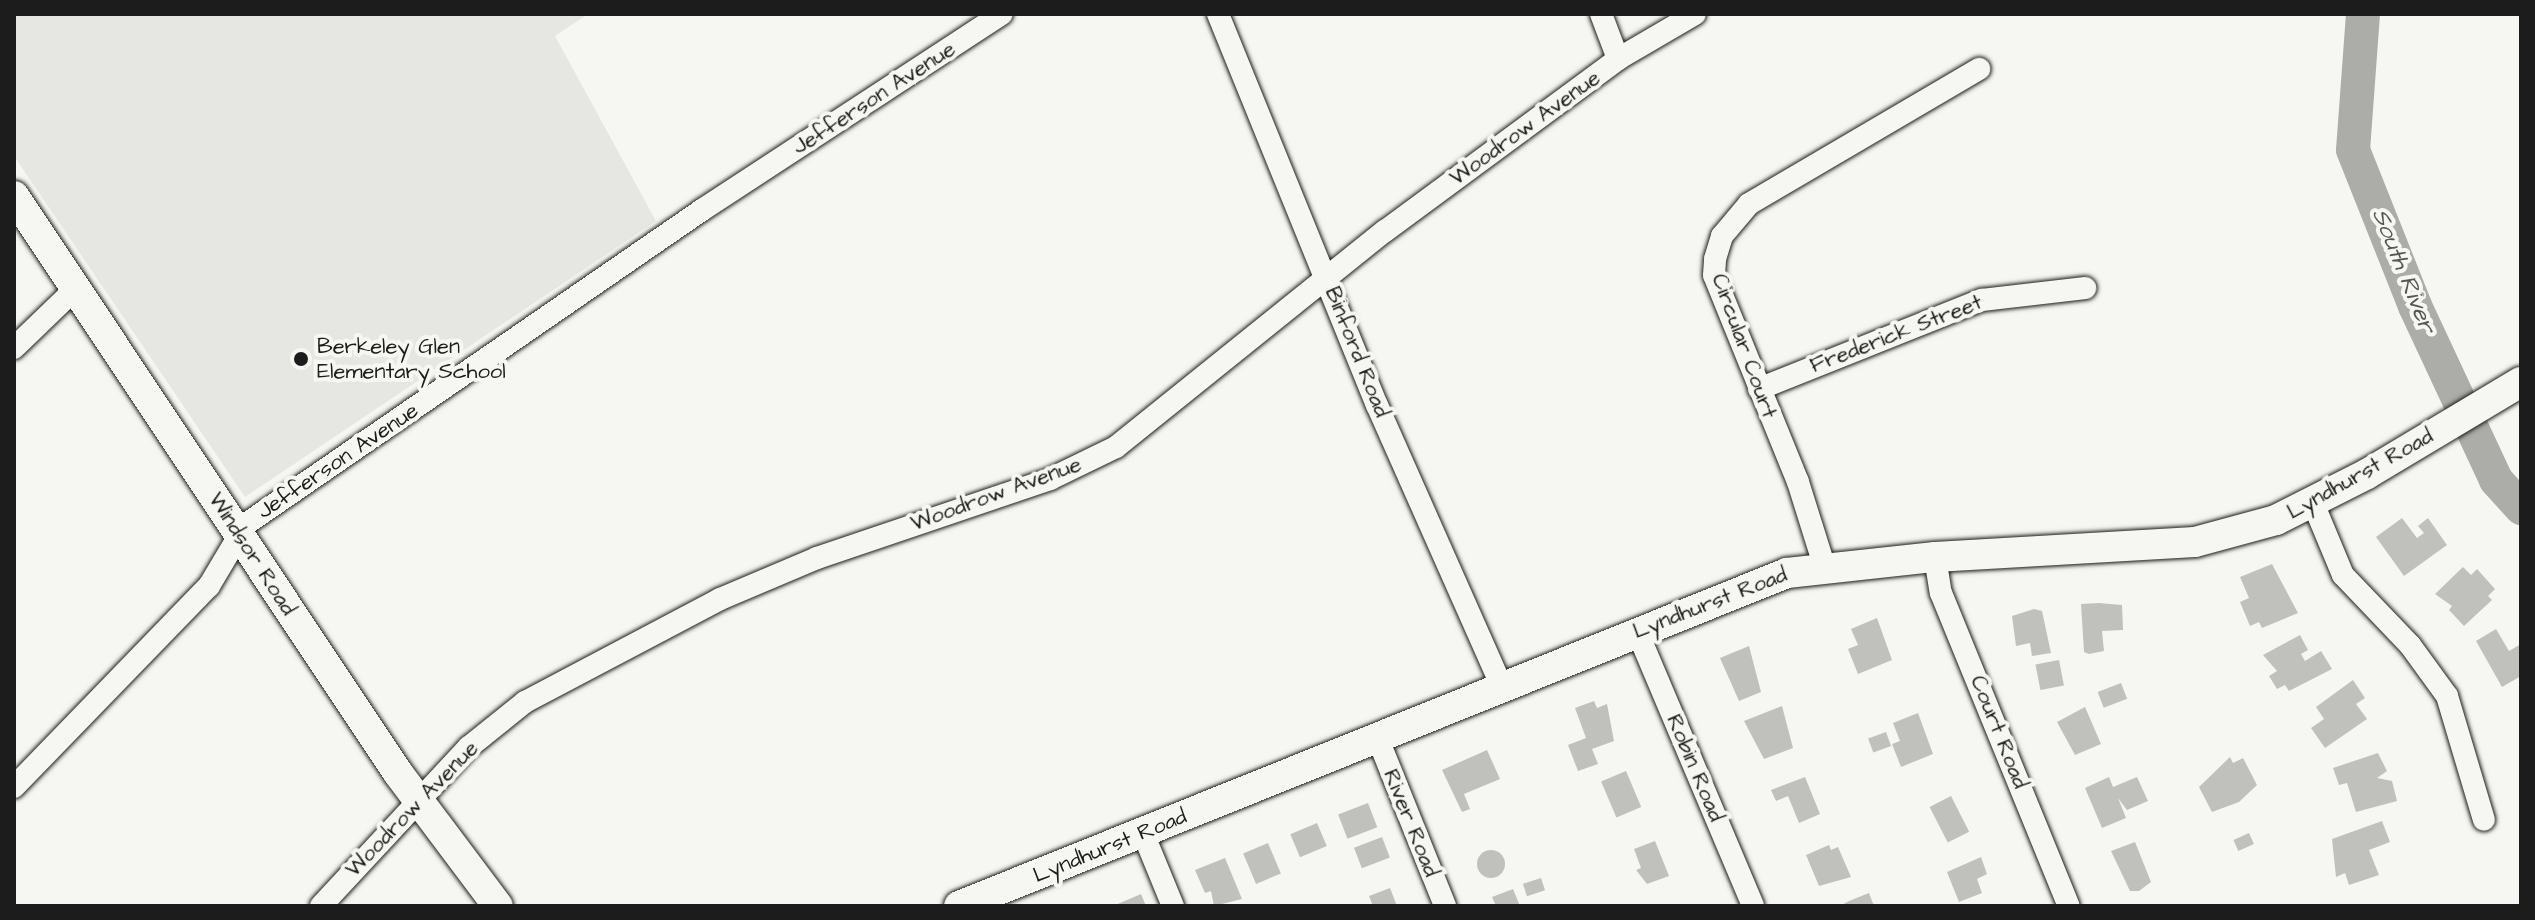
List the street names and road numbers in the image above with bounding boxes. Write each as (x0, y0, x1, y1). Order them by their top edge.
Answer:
street label: Jefferson Avenue (788, 36, 960, 160)
street label: Woodrow Avenue (1445, 65, 1605, 191)
street label: Circular Court (1706, 270, 1782, 422)
street label: Binford Road (1319, 283, 1395, 421)
street label: Frederick Street (1806, 289, 1986, 379)
street label: Jefferson Avenue (253, 397, 423, 525)
street label: Lyndhurst Road (2282, 423, 2438, 525)
street label: Woodrow Avenue (907, 451, 1085, 537)
street label: Windsor Road (202, 488, 302, 620)
street label: Lyndhurst Road (1629, 561, 1791, 645)
street label: Court Road (1964, 672, 2034, 792)
street label: Robin Road (1661, 710, 1729, 826)
street label: Woodrow Avenue (340, 735, 484, 883)
street label: River Road (1377, 765, 1445, 881)
street label: Lyndhurst Road (1029, 803, 1191, 889)

